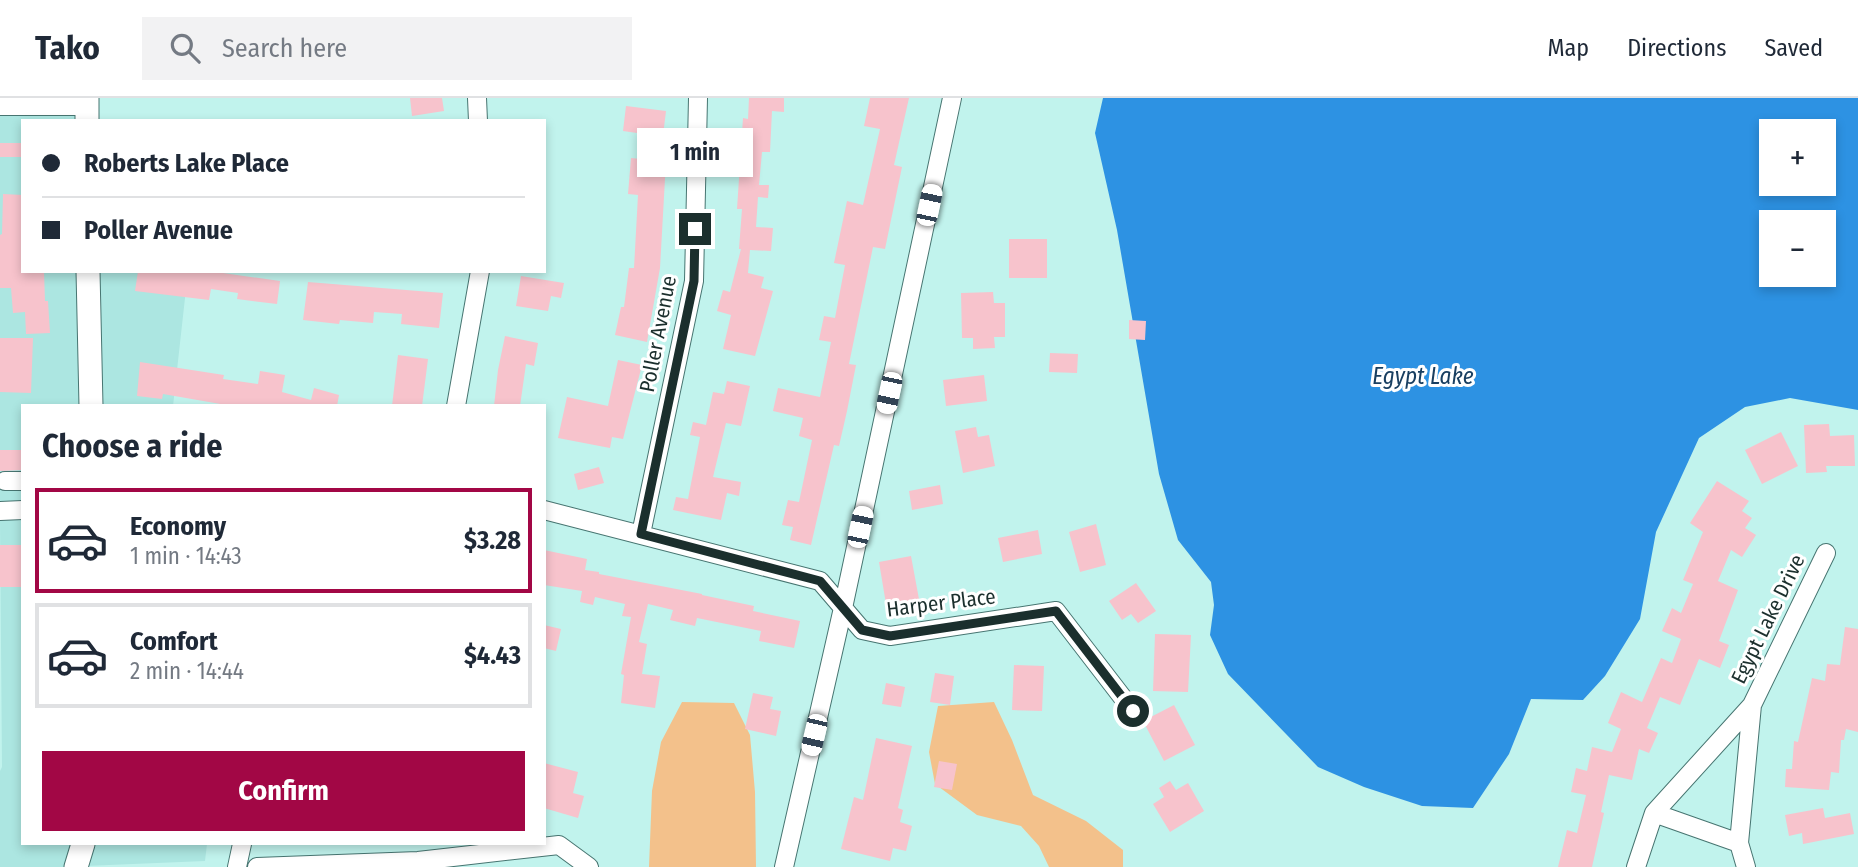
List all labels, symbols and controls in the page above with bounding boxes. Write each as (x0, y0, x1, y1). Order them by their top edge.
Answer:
search box (142, 17, 632, 80)
text: Tako (35, 28, 100, 68)
icon: search (166, 29, 204, 67)
text: Search here (222, 33, 347, 64)
text: Map (1548, 34, 1589, 62)
text: Directions (1627, 34, 1726, 62)
text: Saved (1764, 34, 1823, 62)
map controls (1759, 119, 1836, 287)
button: + (1759, 119, 1836, 196)
callout: 1 min (637, 128, 753, 176)
text: 1 min (670, 138, 720, 166)
text: Roberts Lake Place (84, 148, 289, 179)
car (915, 182, 944, 228)
button: − (1759, 210, 1836, 287)
route end (679, 213, 711, 245)
text: Poller Avenue (84, 215, 233, 246)
street label: Poller Avenue (634, 274, 682, 394)
water label: Egypt Lake (1372, 362, 1474, 390)
car (875, 370, 904, 416)
text: Choose a ride (42, 427, 223, 465)
car (846, 504, 875, 550)
icon: car (46, 509, 109, 572)
text: Economy (130, 511, 226, 542)
text: $3.28 (464, 525, 521, 556)
text: 1 min · 14:43 (130, 542, 242, 570)
street label: Egypt Lake Drive (1726, 550, 1810, 688)
street label: Harper Place (885, 583, 997, 623)
icon: car (46, 624, 109, 687)
text: Comfort (130, 626, 218, 657)
text: $4.43 (464, 640, 521, 671)
text: 2 min · 14:44 (130, 657, 244, 685)
route start (1117, 695, 1149, 727)
car (800, 712, 829, 758)
button: Confirm (42, 751, 525, 831)

